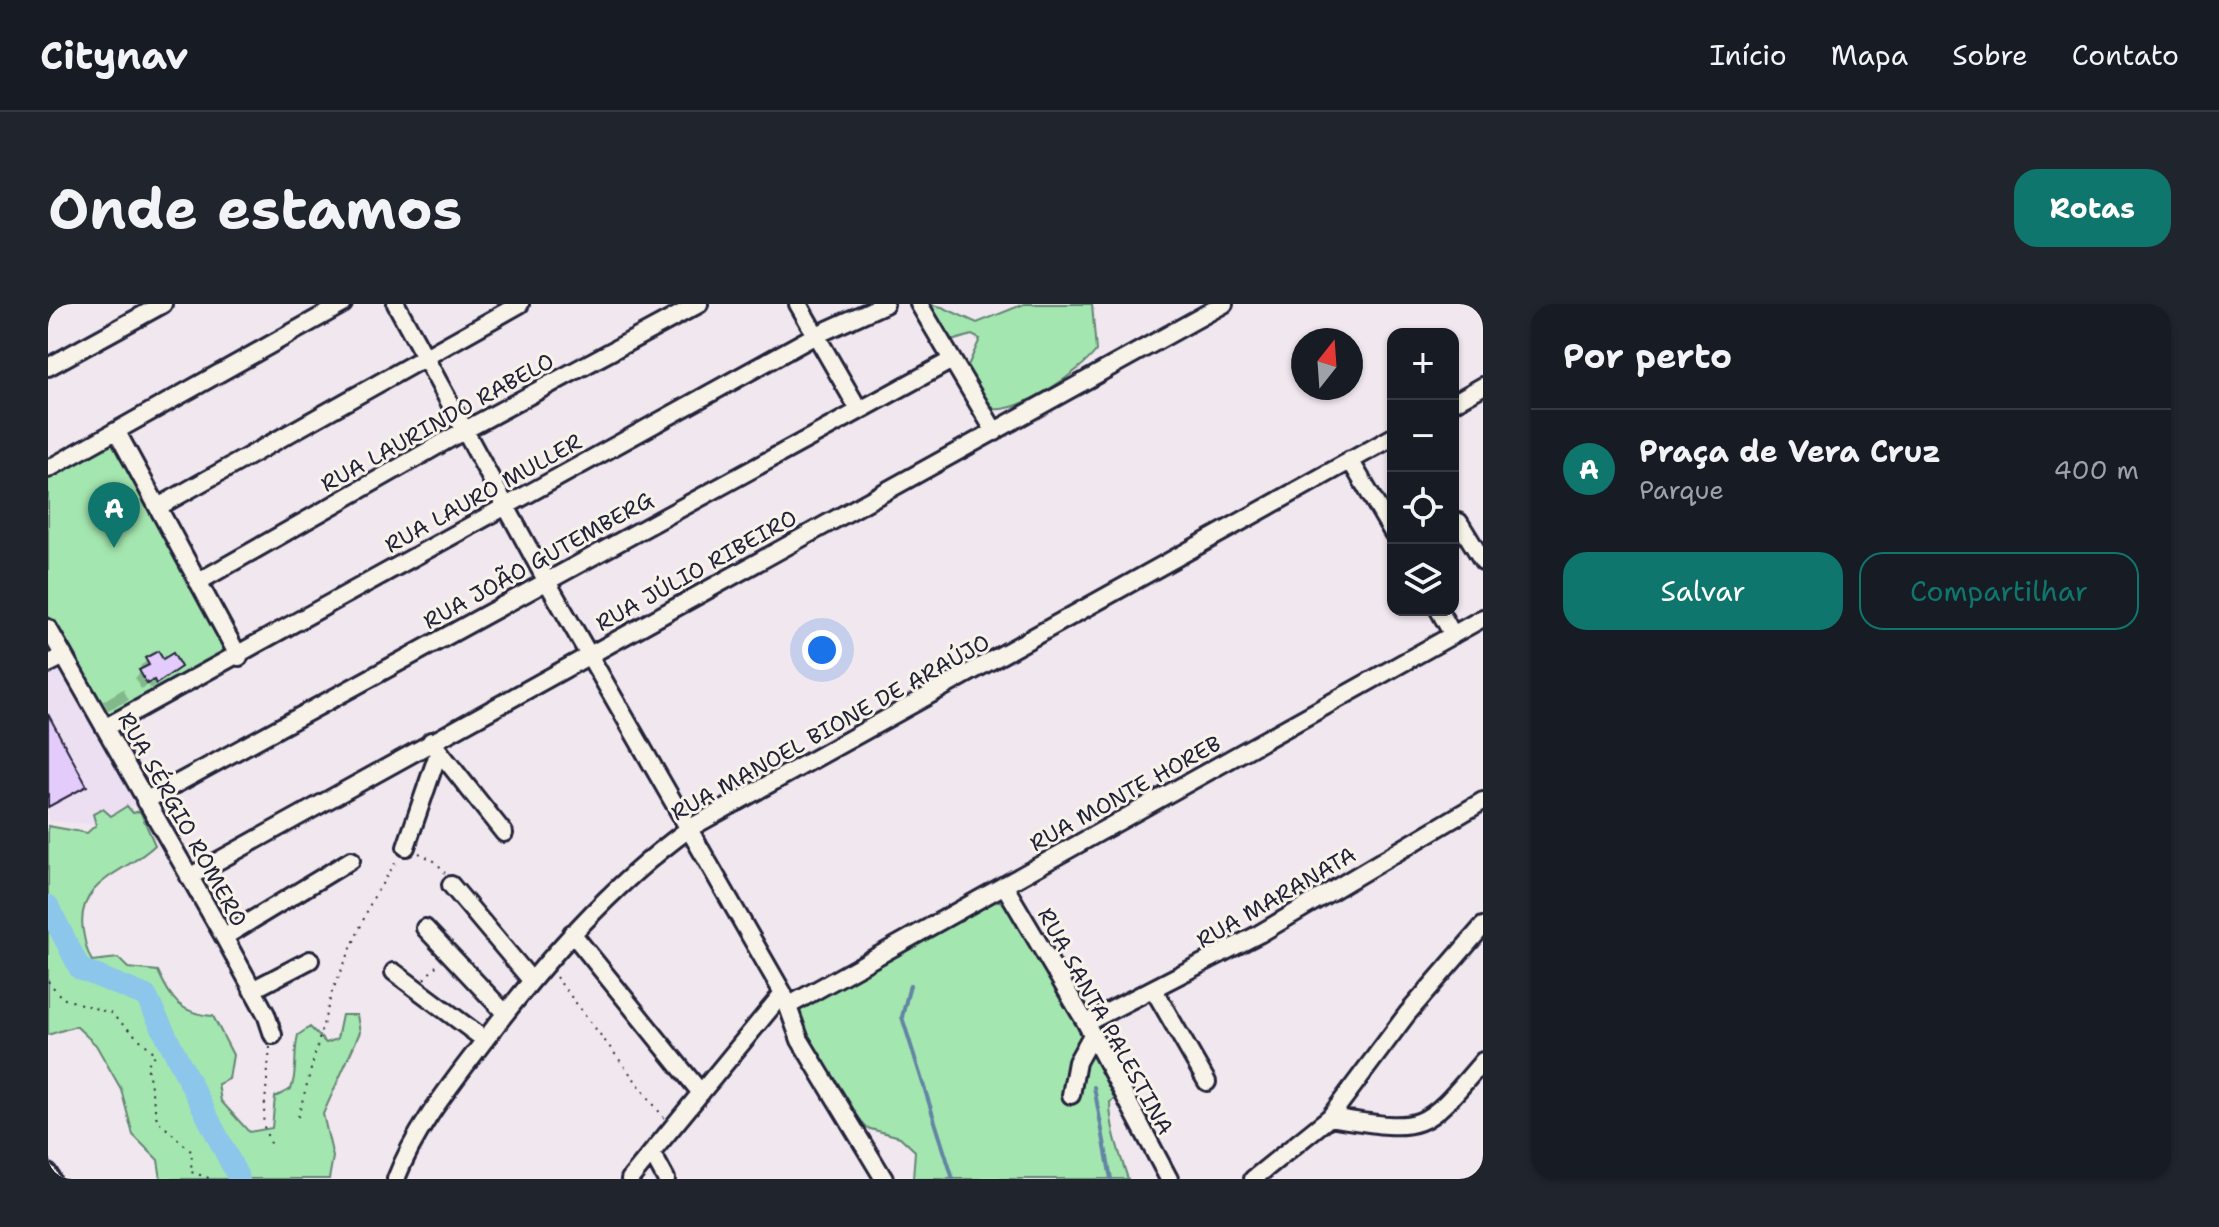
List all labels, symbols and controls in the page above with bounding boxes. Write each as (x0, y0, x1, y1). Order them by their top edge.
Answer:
text: Citynav (40, 30, 188, 81)
text: Início (1710, 36, 1787, 74)
text: Mapa (1831, 36, 1908, 74)
text: Sobre (1952, 36, 2028, 74)
text: Contato (2072, 36, 2179, 74)
button: Rotas (2014, 169, 2171, 247)
text: Onde estamos (48, 171, 462, 246)
north arrow (1291, 328, 1363, 400)
map controls (1387, 328, 1459, 616)
button: + (1387, 328, 1459, 400)
text: Por perto (1563, 333, 1732, 379)
street label: RUA LAURINDO RABELO (316, 346, 559, 499)
button: − (1387, 400, 1459, 472)
street label: RUA LAURO MULLER (380, 427, 587, 560)
text: Praça de Vera Cruz (1639, 431, 1941, 472)
text: A (1579, 452, 1599, 487)
text: 400 m (2054, 452, 2139, 487)
button: locate (1387, 472, 1459, 544)
text: Parque (1639, 472, 1724, 507)
pin: A (88, 482, 140, 548)
street label: RUA JOÃO GUTEMBERG (418, 485, 659, 636)
street label: RUA JÚLIO RIBEIRO (591, 503, 802, 638)
button: layers (1387, 544, 1459, 616)
button: Salvar (1563, 552, 1843, 630)
button: Compartilhar (1859, 552, 2139, 630)
street label: RUA MANOEL BIONE DE ARAÚJO (666, 627, 995, 827)
your location (802, 630, 842, 670)
street label: RUA SÉRGIO ROMERO (111, 707, 254, 932)
street label: RUA MONTE HOREB (1024, 729, 1226, 858)
street label: RUA MARANATA (1191, 840, 1361, 955)
street label: RUA SANTA PALESTINA (1031, 903, 1180, 1140)

